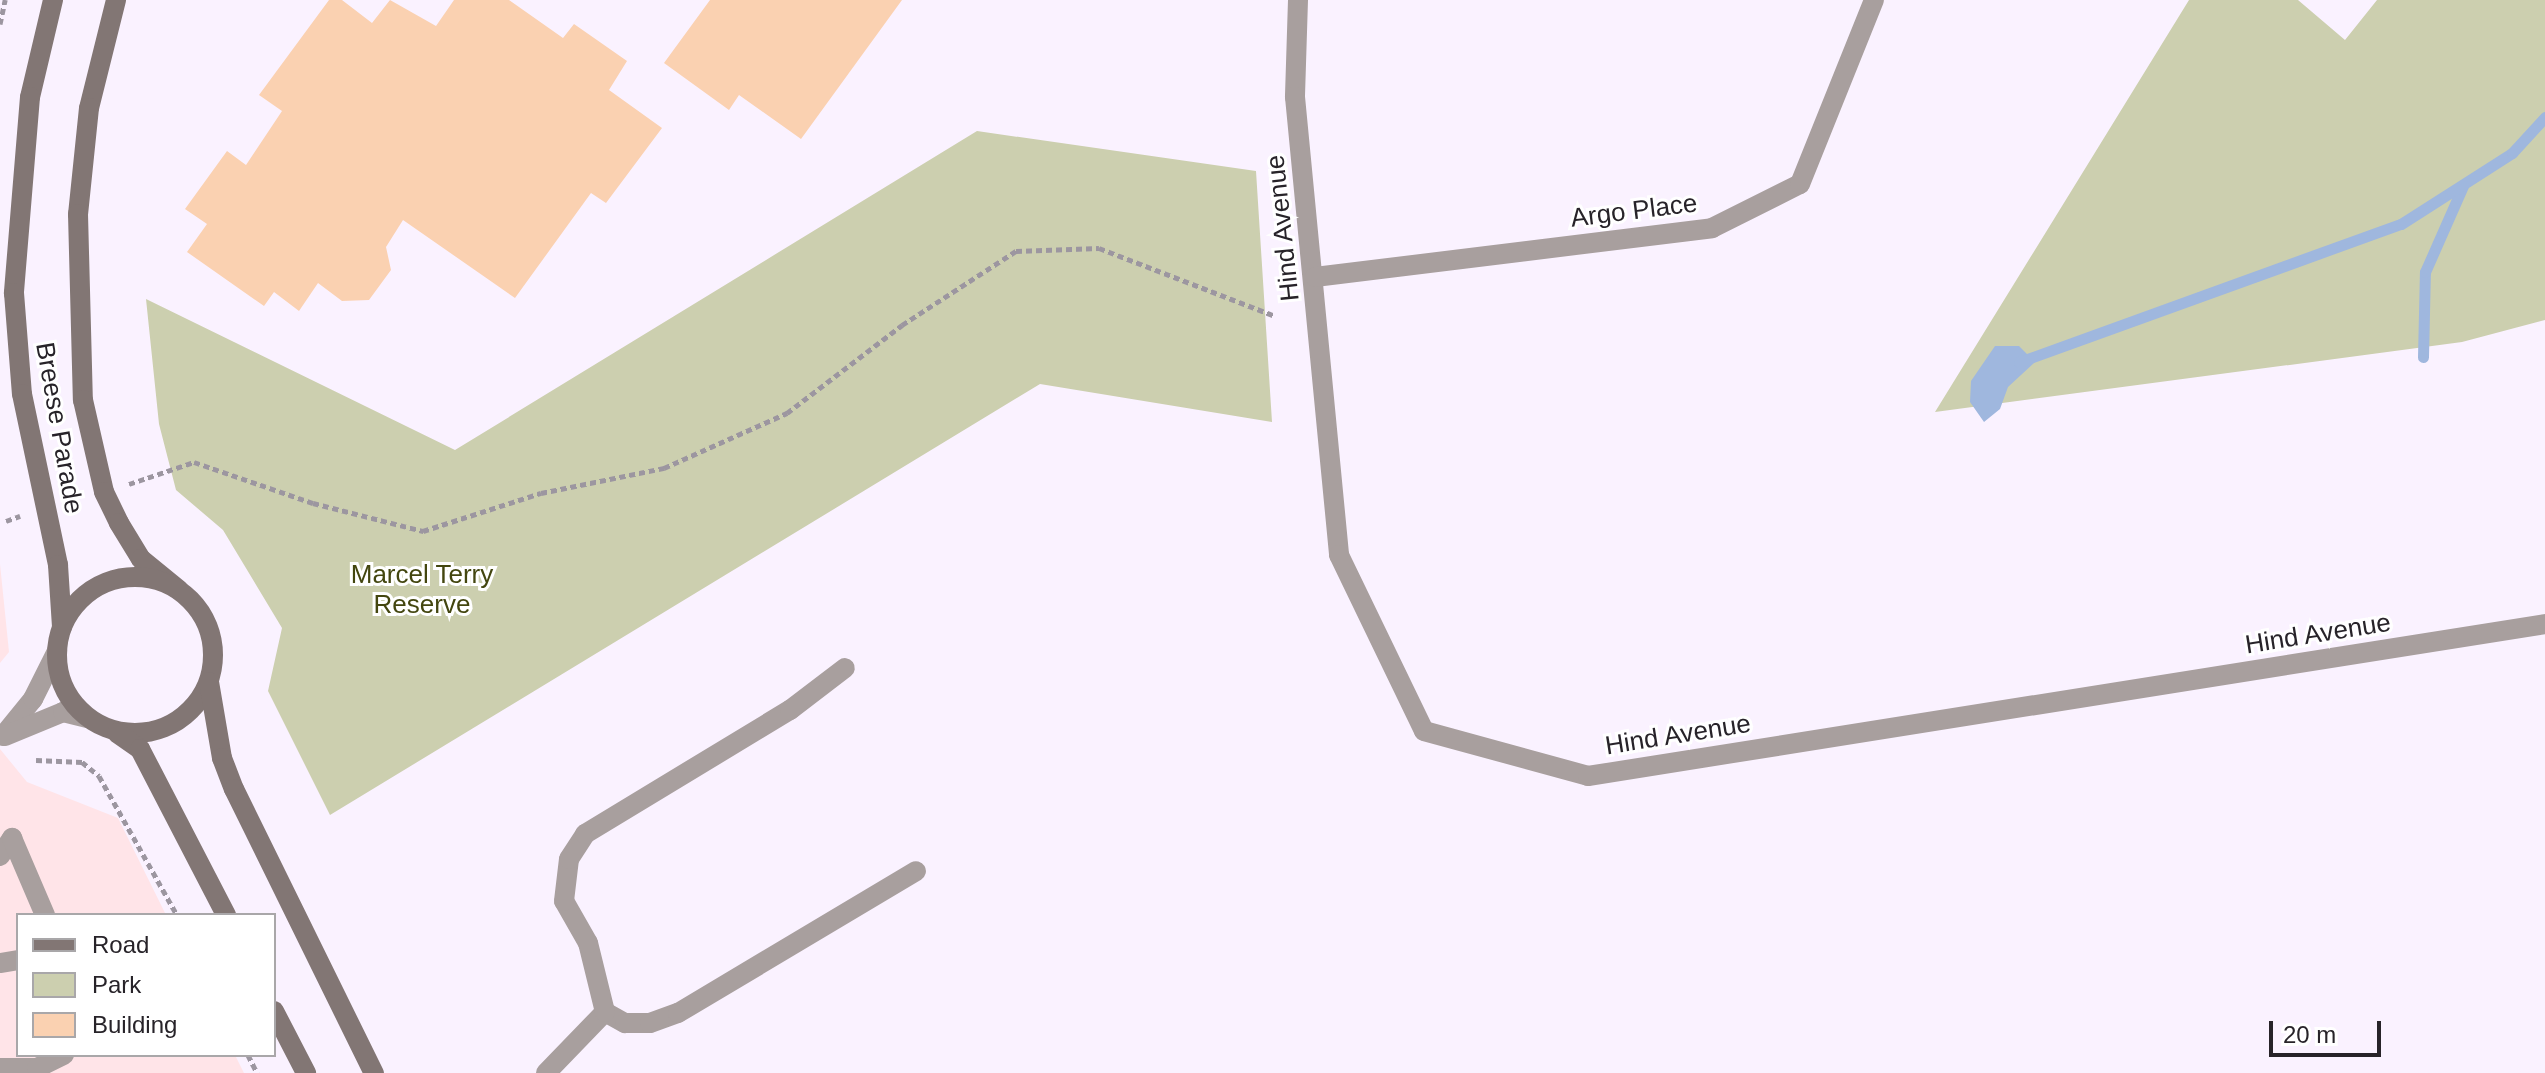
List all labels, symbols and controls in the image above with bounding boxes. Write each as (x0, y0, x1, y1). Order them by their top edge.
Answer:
street label: Hind Avenue (1260, 153, 1306, 303)
street label: Argo Place (1569, 188, 1699, 234)
street label: Breese Parade (29, 340, 89, 516)
park label: Marcel Terry Reserve (350, 559, 494, 620)
street label: Hind Avenue (2242, 607, 2394, 661)
street label: Hind Avenue (1602, 708, 1754, 762)
legend (16, 913, 276, 1057)
text: Road (92, 931, 149, 958)
text: Park (92, 971, 141, 998)
scale bar (2273, 1005, 2385, 1055)
text: Building (92, 1011, 177, 1038)
text: 20 m (2283, 1021, 2336, 1048)

